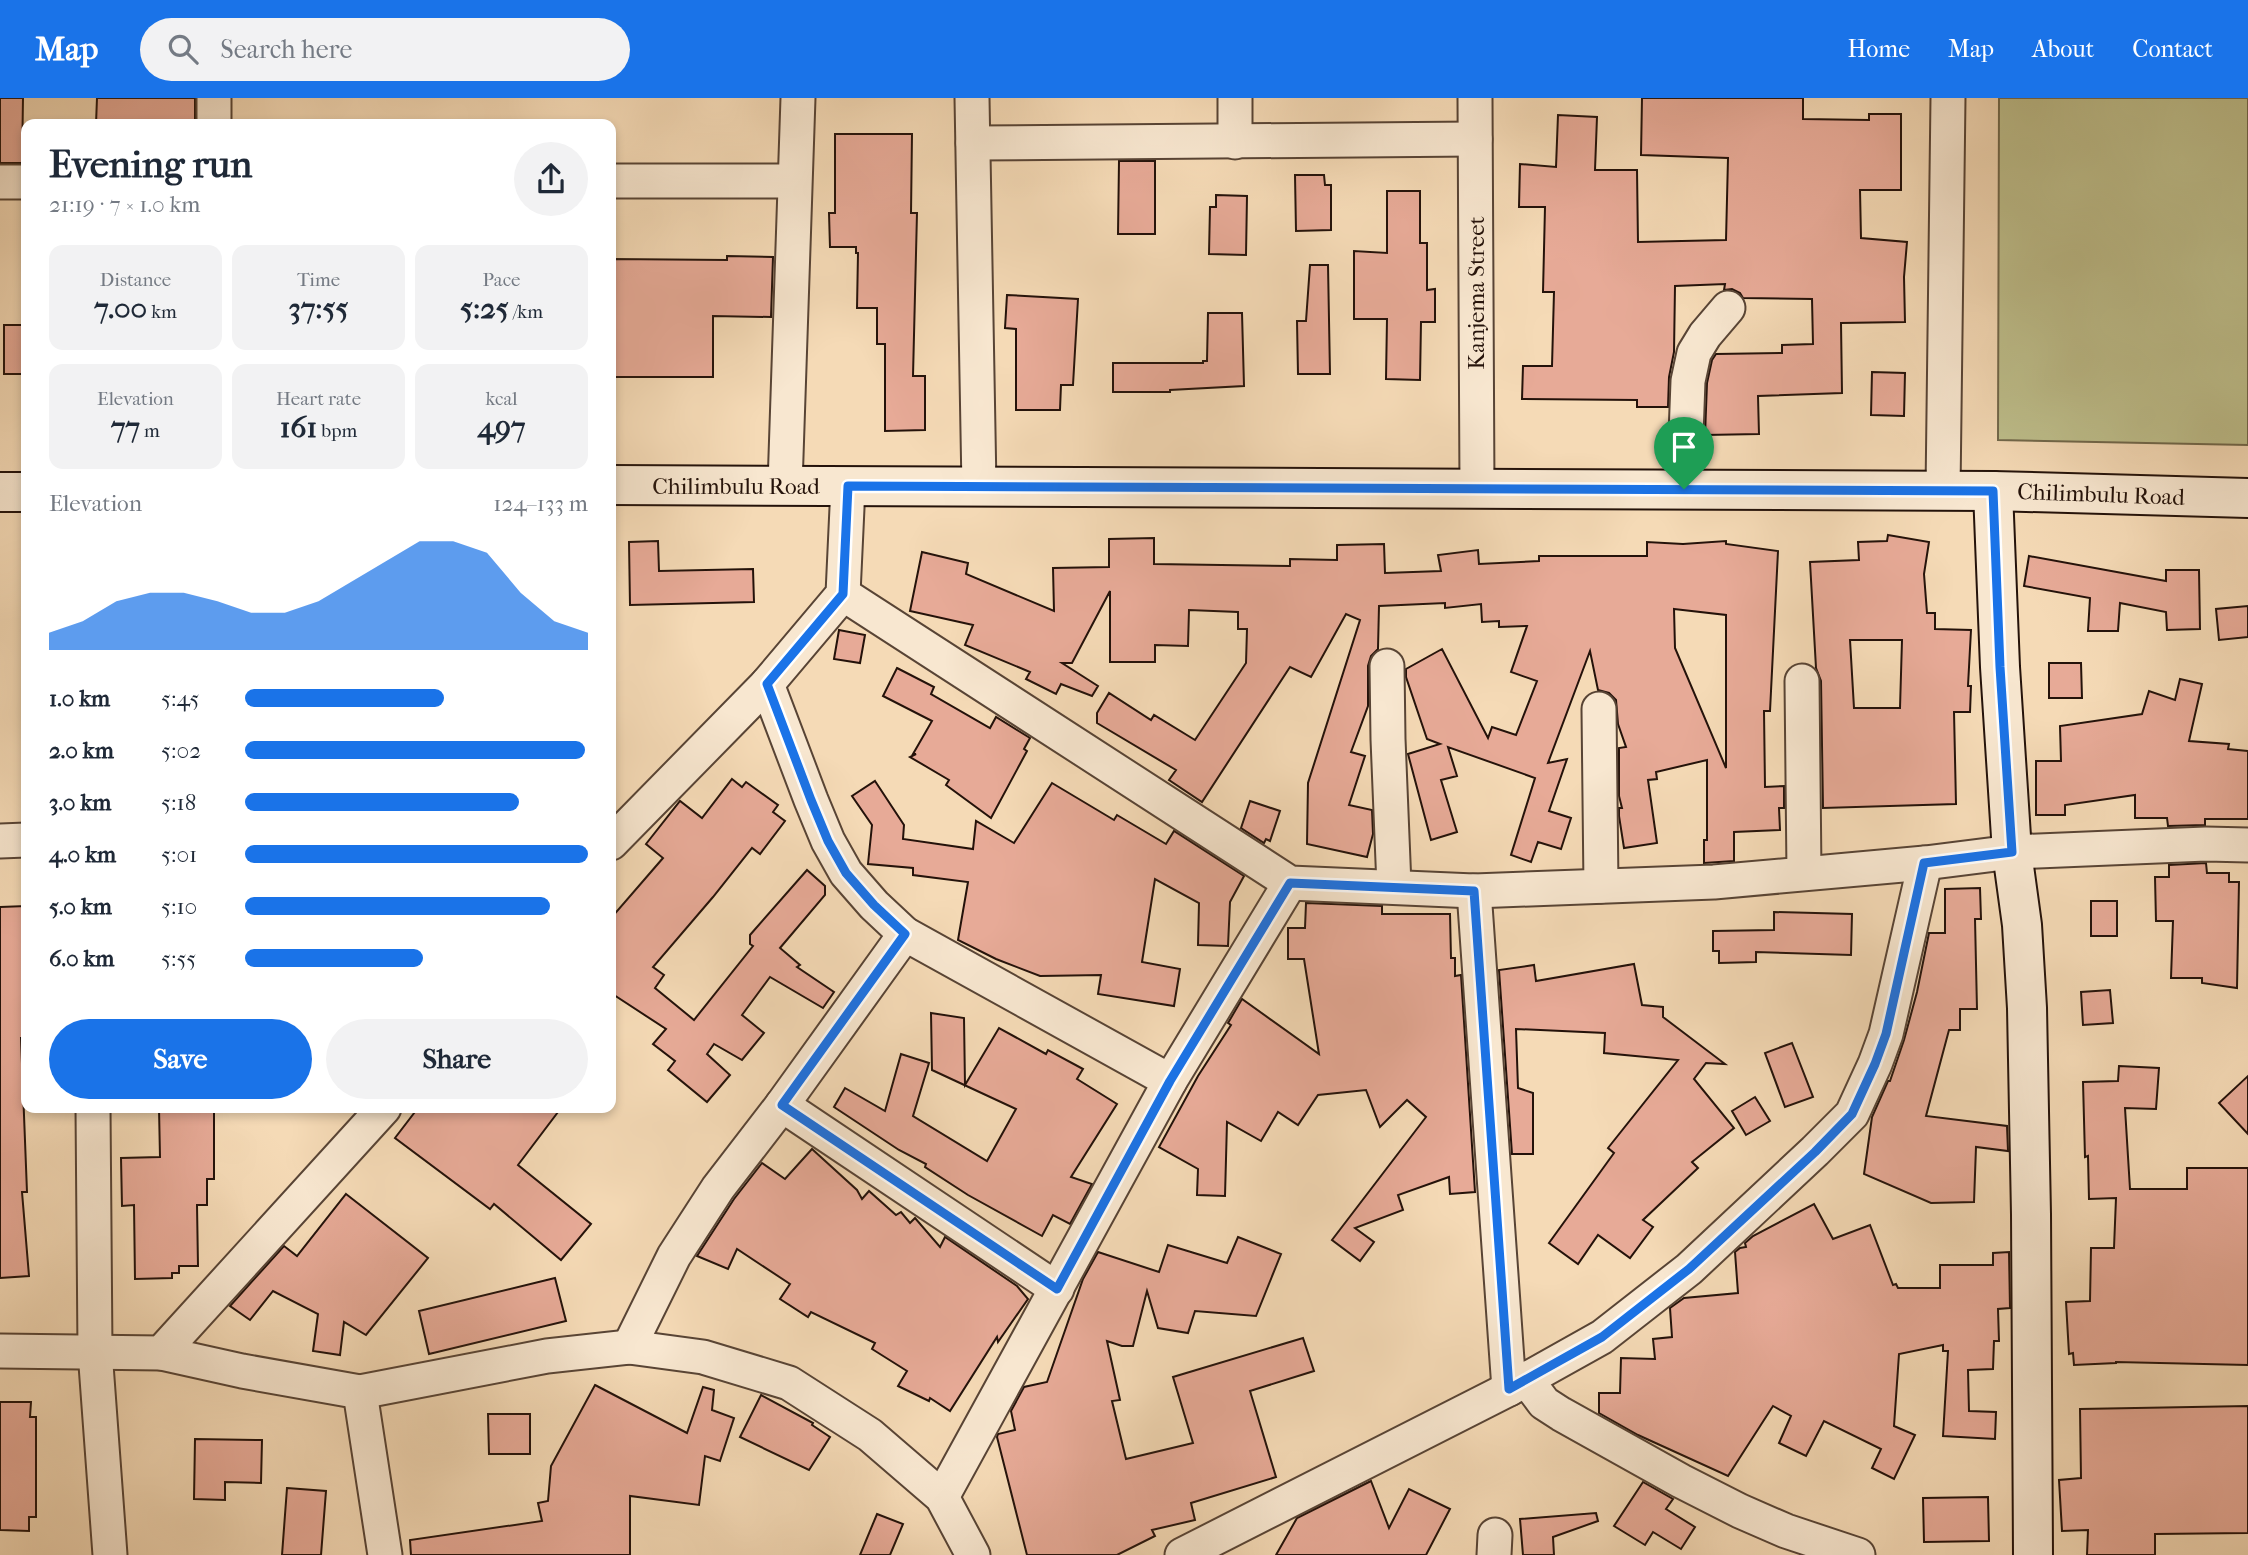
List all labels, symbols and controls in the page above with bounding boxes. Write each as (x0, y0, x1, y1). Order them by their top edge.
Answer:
search box (140, 18, 630, 81)
text: Map (35, 30, 98, 69)
icon: search (164, 30, 202, 68)
text: Search here (220, 34, 352, 65)
text: Home (1848, 35, 1910, 63)
text: Map (1948, 35, 1994, 63)
text: About (2032, 35, 2094, 63)
text: Contact (2132, 35, 2213, 63)
text: Evening run (49, 142, 252, 187)
button: share (514, 142, 588, 216)
text: 21:19 · 7 × 1.0 km (49, 191, 200, 218)
street label: Kanjema Street (1463, 216, 1490, 370)
text: Distance (100, 269, 171, 291)
text: Time (297, 269, 340, 291)
text: Pace (483, 269, 520, 291)
text: 7.00 (94, 291, 147, 326)
text: 37:55 (289, 291, 348, 326)
text: 5:25 (460, 291, 509, 326)
text: km (147, 301, 177, 323)
text: /km (509, 301, 543, 323)
text: Elevation (97, 388, 174, 410)
text: Heart rate (276, 388, 361, 410)
text: kcal (486, 388, 517, 410)
text: 77 (111, 410, 140, 445)
text: 161 (280, 410, 317, 445)
text: 497 (478, 410, 525, 445)
pin (1654, 417, 1714, 489)
text: m (140, 420, 160, 442)
text: bpm (317, 420, 357, 442)
icon: arrive (1665, 428, 1703, 466)
street label: Chilimbulu Road (652, 473, 820, 500)
street label: Chilimbulu Road (2017, 478, 2186, 511)
text: Elevation (49, 490, 142, 517)
text: 124–133 m (493, 490, 588, 517)
text: 1.0 km (49, 685, 110, 712)
text: 5:45 (161, 685, 199, 712)
text: 2.0 km (49, 737, 114, 764)
text: 5:02 (161, 737, 201, 764)
text: 3.0 km (49, 789, 111, 816)
text: 5:18 (161, 789, 196, 816)
text: 4.0 km (49, 841, 116, 868)
text: 5:01 (161, 841, 197, 868)
text: 5.0 km (49, 893, 112, 920)
text: 5:10 (161, 893, 197, 920)
text: 6.0 km (49, 945, 114, 972)
text: 5:55 (161, 945, 196, 972)
button: Save (49, 1019, 312, 1099)
button: Share (326, 1019, 588, 1099)

